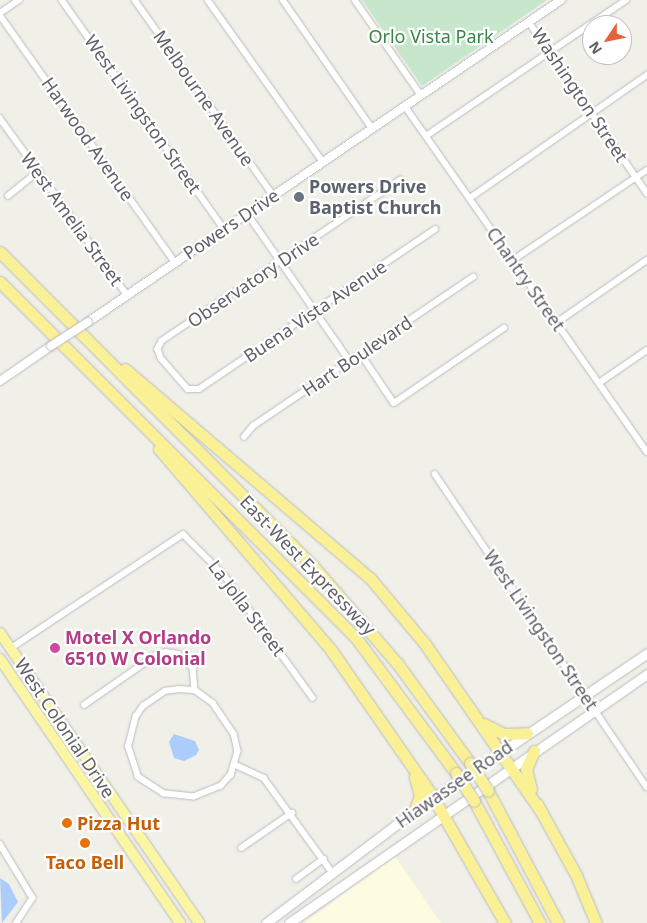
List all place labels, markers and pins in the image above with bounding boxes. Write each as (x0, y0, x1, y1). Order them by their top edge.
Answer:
place label: Powers Drive Baptist Church (309, 176, 441, 218)
marker: Powers Drive Baptist Church (293, 191, 305, 203)
place label: Motel X Orlando 6510 W Colonial (65, 627, 211, 670)
marker: Motel X Orlando 6510 W Colonial (49, 642, 61, 654)
place label: Pizza Hut (77, 812, 160, 834)
marker: Pizza Hut (61, 817, 73, 829)
marker: Taco Bell (79, 837, 91, 849)
place label: Taco Bell (46, 851, 124, 873)

